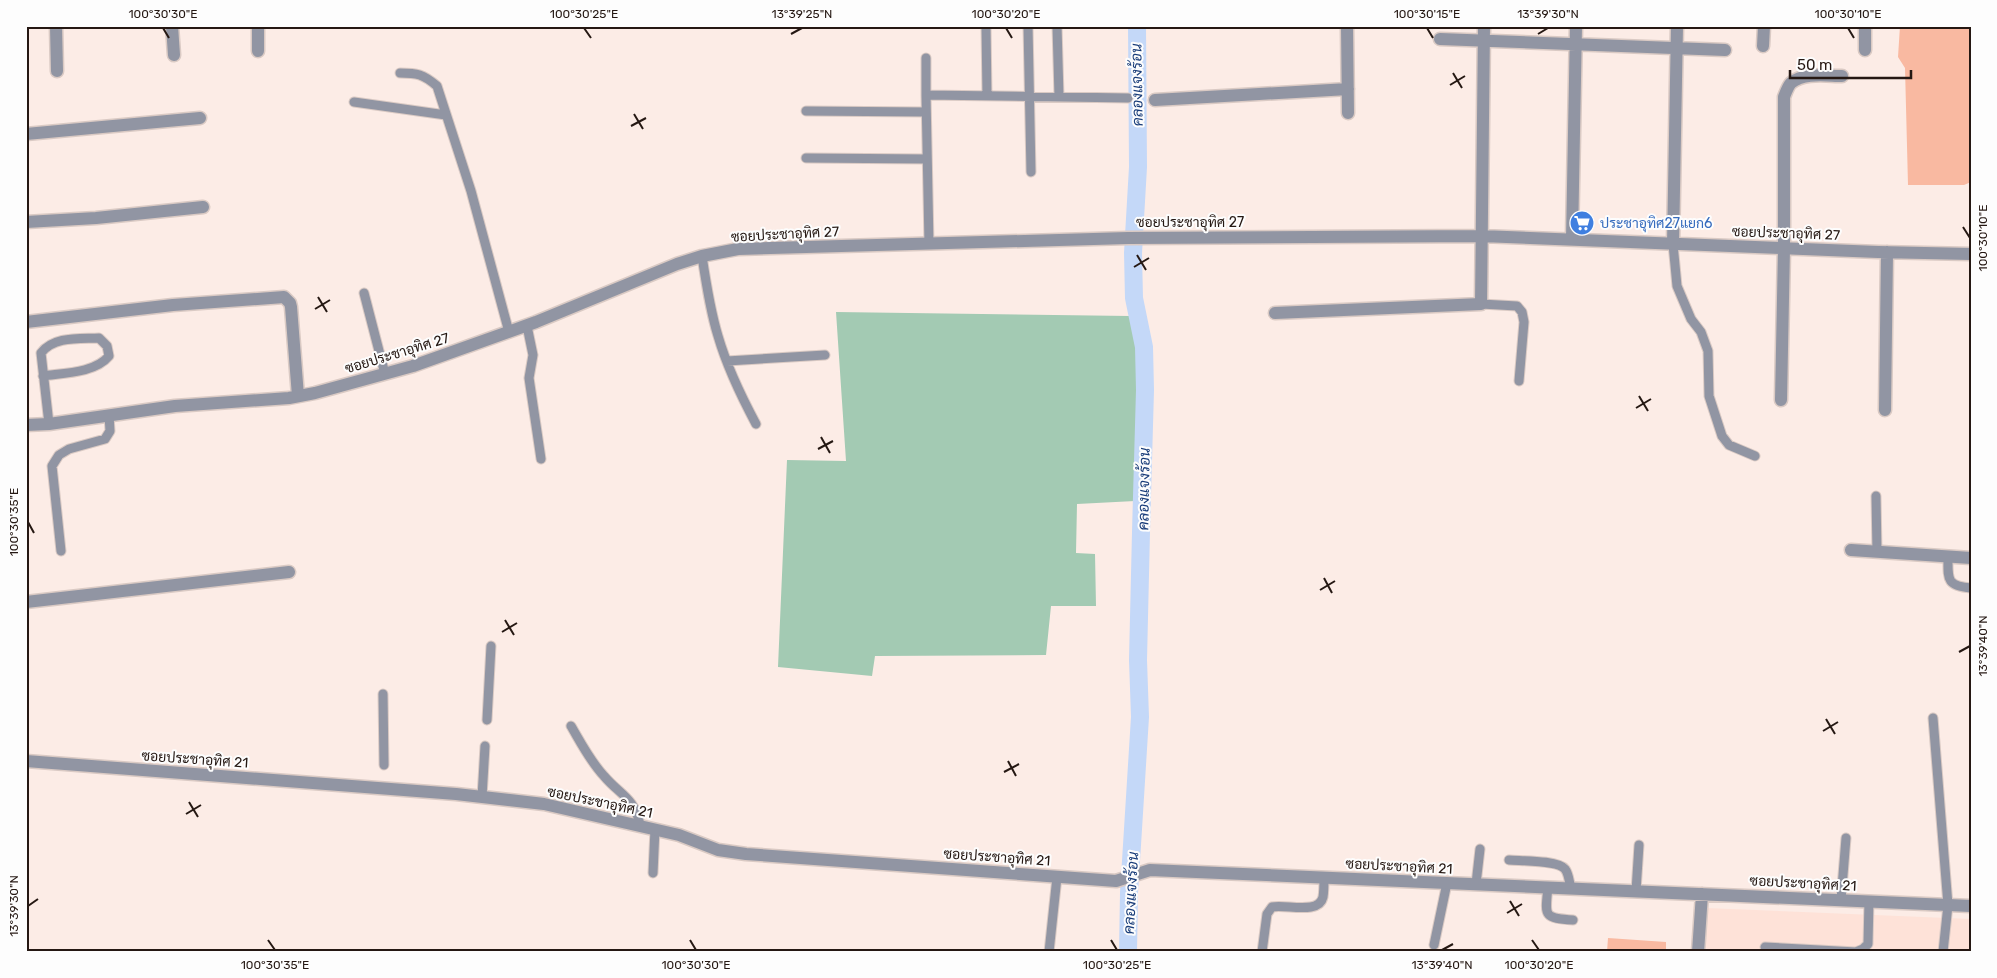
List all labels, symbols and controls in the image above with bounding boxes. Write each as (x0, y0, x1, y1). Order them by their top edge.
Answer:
text: 100°30'30"E (128, 7, 198, 21)
text: 100°30'25"E (550, 7, 618, 21)
text: 13°39'25"N (772, 7, 832, 21)
text: 100°30'20"E (972, 7, 1040, 21)
text: 100°30'15"E (1394, 7, 1460, 21)
text: 13°39'30"N (1517, 7, 1579, 21)
text: 100°30'10"E (1815, 7, 1882, 21)
water label: คลองแจงร้อน (1126, 43, 1147, 127)
scale bar (1790, 48, 1911, 80)
text: 50 m (1797, 56, 1832, 74)
text: 100°30'10"E (1976, 205, 1990, 272)
supermarket icon: ประชาอุทิศ27แยก6 (1569, 210, 1595, 236)
street label: ซอยประชาอุทิศ 27 (1136, 214, 1244, 232)
place label: ประชาอุทิศ27แยก6 (1600, 215, 1713, 233)
street label: ซอยประชาอุทิศ 27 (731, 223, 840, 247)
street label: ซอยประชาอุทิศ 27 (1732, 223, 1840, 245)
street label: ซอยประชาอุทิศ 27 (343, 330, 452, 378)
water label: คลองแจงร้อน (1133, 447, 1154, 531)
text: 100°30'35"E (7, 488, 21, 556)
text: 13°39'40"N (1976, 615, 1990, 677)
street label: ซอยประชาอุทิศ 21 (141, 747, 249, 773)
street label: ซอยประชาอุทิศ 21 (546, 783, 654, 823)
street label: ซอยประชาอุทิศ 21 (943, 845, 1051, 871)
water label: คลองแจงร้อน (1119, 851, 1142, 935)
street label: ซอยประชาอุทิศ 21 (1345, 855, 1453, 879)
street label: ซอยประชาอุทิศ 21 (1749, 872, 1857, 896)
text: 13°39'30"N (7, 875, 21, 937)
text: 100°30'35"E (241, 958, 309, 972)
text: 100°30'30"E (661, 958, 731, 972)
text: 100°30'25"E (1083, 958, 1151, 972)
text: 13°39'40"N (1411, 958, 1473, 972)
text: 100°30'20"E (1505, 958, 1573, 972)

